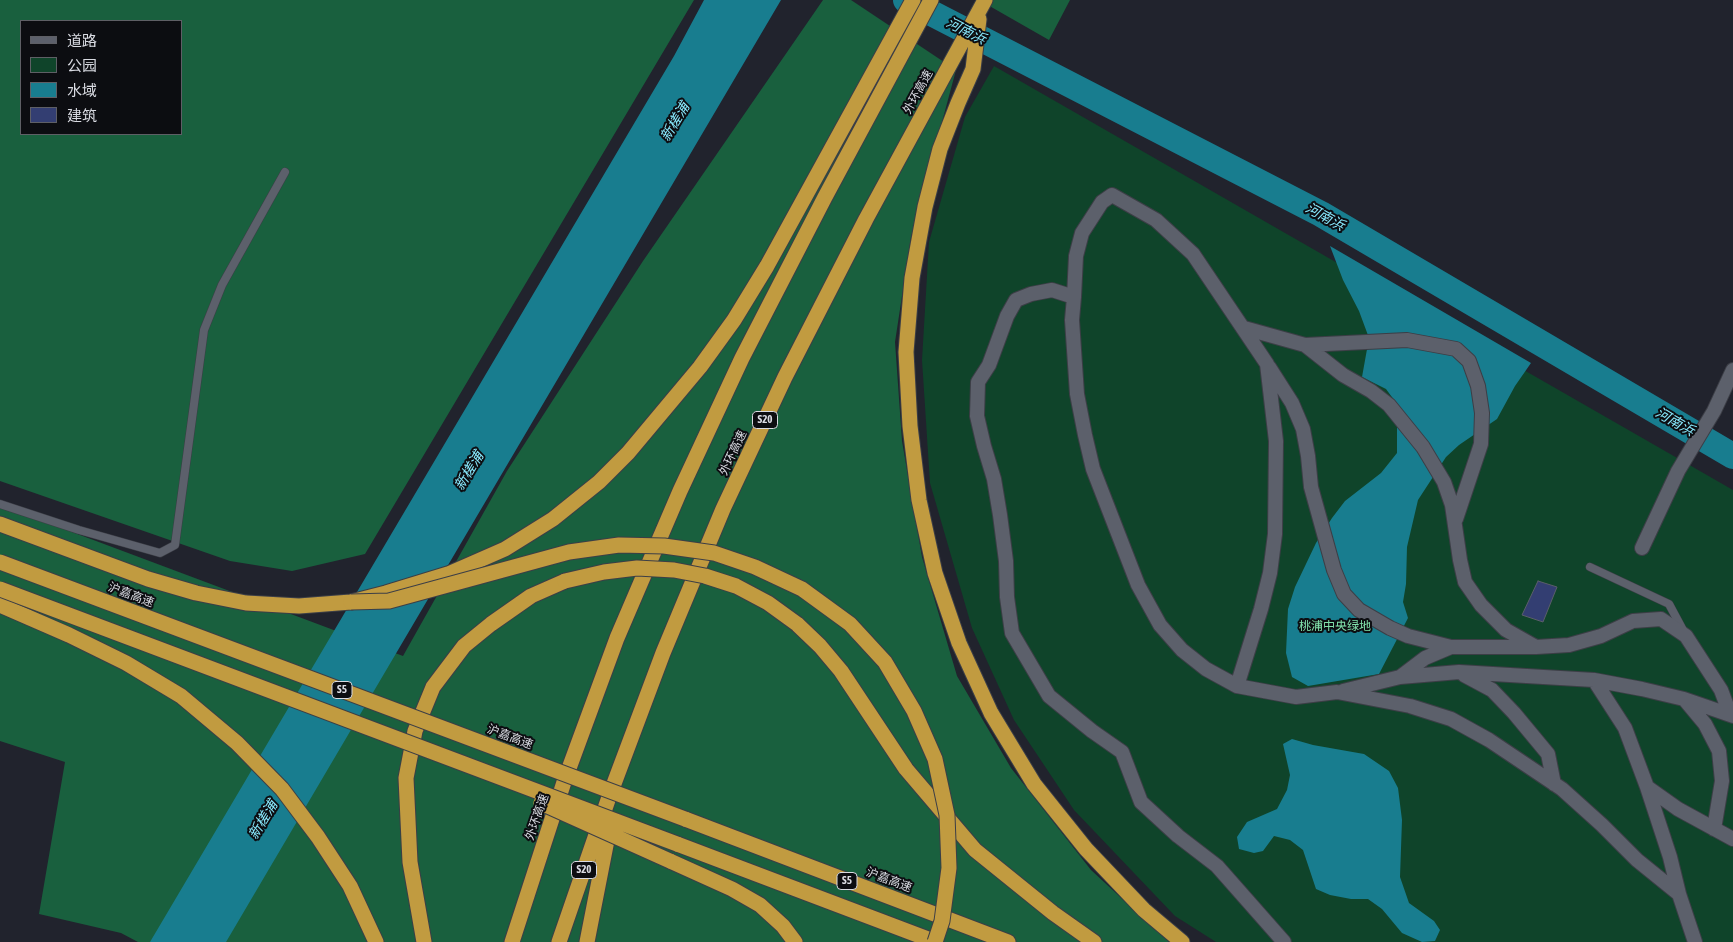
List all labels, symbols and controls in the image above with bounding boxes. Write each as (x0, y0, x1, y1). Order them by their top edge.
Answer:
water label: 河南浜 (943, 14, 989, 48)
legend (20, 20, 182, 135)
text: 道路 (67, 32, 97, 49)
text: 公园 (67, 57, 97, 74)
street label: 外环高速 (900, 68, 936, 116)
text: 水域 (67, 82, 97, 99)
water label: 新槎浦 (657, 100, 693, 144)
text: 建筑 (67, 107, 97, 124)
water label: 河南浜 (1303, 199, 1347, 235)
water label: 河南浜 (1653, 404, 1697, 440)
road number: S20 (752, 412, 778, 428)
street label: 外环高速 (716, 428, 750, 478)
water label: 新槎浦 (451, 449, 487, 493)
street label: 沪嘉高速 (106, 580, 156, 610)
park label: 桃浦中央绿地 (1299, 619, 1371, 633)
road number: S5 (332, 682, 352, 698)
street label: 沪嘉高速 (485, 722, 535, 752)
street label: 外环高速 (522, 792, 552, 842)
water label: 新槎浦 (245, 798, 281, 842)
road number: S20 (572, 862, 596, 878)
street label: 沪嘉高速 (864, 865, 914, 895)
road number: S5 (837, 872, 857, 889)

